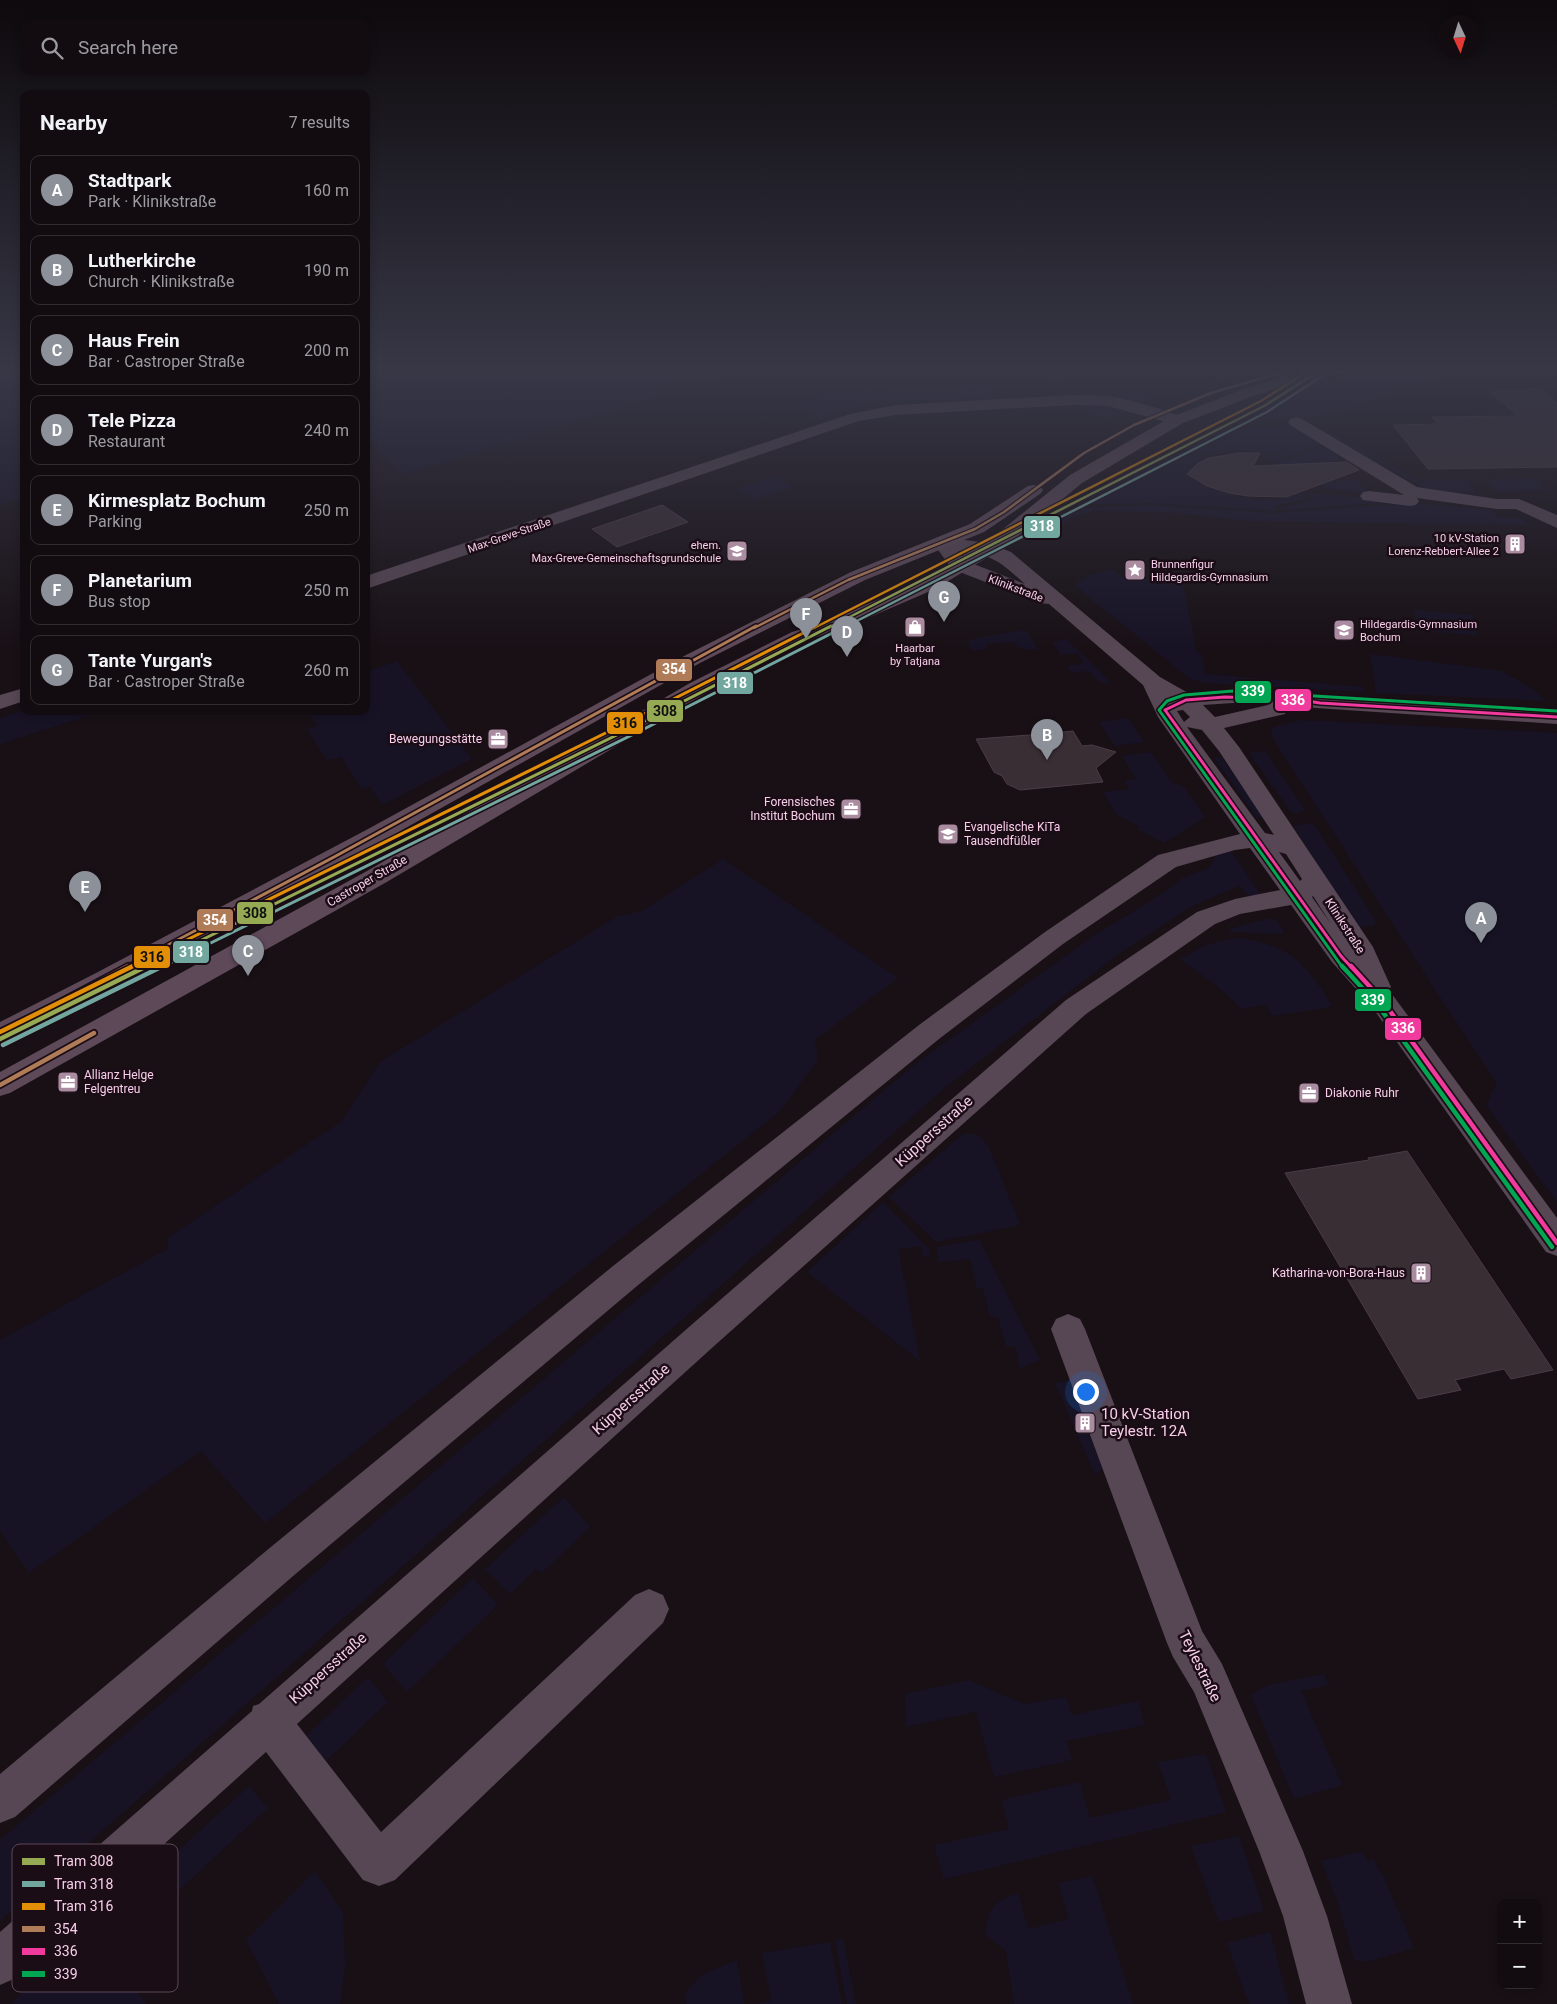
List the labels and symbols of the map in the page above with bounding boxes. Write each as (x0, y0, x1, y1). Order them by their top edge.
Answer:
north arrow (1437, 15, 1482, 60)
street label: Max-Greve-Straße (466, 515, 553, 556)
line badge: 318 (1023, 515, 1061, 539)
text: 318 (1030, 518, 1054, 534)
place label: 10 kV-Station Lorenz-Rebbert-Allee 2 (1388, 532, 1499, 558)
building icon: 10 kV-Station Lorenz-Rebbert-Allee 2 (1503, 532, 1527, 556)
place label: ehem. Max-Greve-Gemeinschaftsgrundschule (531, 539, 721, 565)
school or university icon: ehem. Max-Greve-Gemeinschaftsgrundschule (725, 539, 749, 563)
place icon: Brunnenfigur Hildegardis-Gymnasium (1123, 558, 1147, 582)
place label: Brunnenfigur Hildegardis-Gymnasium (1151, 558, 1268, 584)
street label: Klinikstraße (987, 572, 1045, 605)
pin: G (928, 581, 960, 622)
pin: F (790, 598, 822, 639)
shop icon: Haarbar by Tatjana (903, 615, 927, 639)
pin: D (831, 616, 863, 657)
school or university icon: Hildegardis-Gymnasium Bochum (1332, 618, 1356, 642)
place label: Hildegardis-Gymnasium Bochum (1360, 618, 1477, 644)
place label: Haarbar by Tatjana (890, 642, 940, 668)
line badge: 354 (655, 658, 693, 682)
text: 354 (662, 661, 686, 677)
line badge: 318 (716, 671, 754, 695)
text: 318 (723, 675, 747, 691)
line badge: 339 (1234, 680, 1272, 704)
text: 339 (1241, 683, 1265, 699)
line badge: 336 (1274, 688, 1312, 712)
text: 336 (1281, 692, 1305, 708)
line badge: 308 (646, 699, 684, 723)
text: 308 (653, 703, 677, 719)
line badge: 316 (606, 711, 644, 735)
text: 316 (613, 715, 637, 731)
pin: B (1031, 719, 1063, 760)
office icon: Bewegungsstätte (486, 727, 510, 751)
place label: Bewegungsstätte (389, 732, 482, 746)
place label: Forensisches Institut Bochum (750, 795, 835, 823)
office icon: Forensisches Institut Bochum (839, 797, 863, 821)
place label: Evangelische KiTa Tausendfüßler (964, 820, 1060, 848)
school or university icon: Evangelische KiTa Tausendfüßler (936, 822, 960, 846)
street label: Castroper Straße (324, 852, 410, 910)
pin: E (69, 871, 101, 912)
street label: Klinikstraße (1322, 896, 1368, 956)
line badge: 308 (236, 901, 274, 925)
pin: A (1465, 902, 1497, 943)
text: 308 (243, 905, 267, 921)
line badge: 354 (196, 908, 234, 932)
text: 354 (203, 912, 227, 928)
pin: C (232, 935, 264, 976)
line badge: 318 (172, 940, 210, 964)
text: 318 (179, 944, 203, 960)
line badge: 316 (133, 945, 171, 969)
text: 316 (140, 949, 164, 965)
line badge: 339 (1354, 988, 1392, 1012)
text: 339 (1361, 992, 1385, 1008)
line badge: 336 (1384, 1017, 1422, 1041)
text: 336 (1391, 1020, 1415, 1036)
place label: Allianz Helge Felgentreu (84, 1068, 154, 1096)
office icon: Allianz Helge Felgentreu (56, 1070, 80, 1094)
office icon: Diakonie Ruhr (1297, 1081, 1321, 1105)
place label: Diakonie Ruhr (1325, 1086, 1399, 1100)
street label: Küppersstraße (892, 1092, 976, 1170)
building icon: Katharina-von-Bora-Haus (1409, 1261, 1433, 1285)
place label: Katharina-von-Bora-Haus (1272, 1266, 1405, 1280)
street label: Küppersstraße (589, 1360, 673, 1438)
your location (1073, 1379, 1099, 1405)
place label: 10 kV-Station Teylestr. 12A (1101, 1405, 1190, 1440)
building icon: 10 kV-Station Teylestr. 12A (1073, 1411, 1097, 1435)
street label: Teylestraße (1175, 1627, 1225, 1705)
street label: Küppersstraße (286, 1629, 370, 1707)
legend (12, 1844, 178, 1992)
text: Tram 308 (54, 1853, 113, 1869)
text: Tram 318 (54, 1876, 113, 1892)
text: Tram 316 (54, 1898, 113, 1914)
text: 354 (54, 1921, 78, 1937)
text: 336 (54, 1943, 78, 1959)
text: 339 (54, 1966, 78, 1982)

